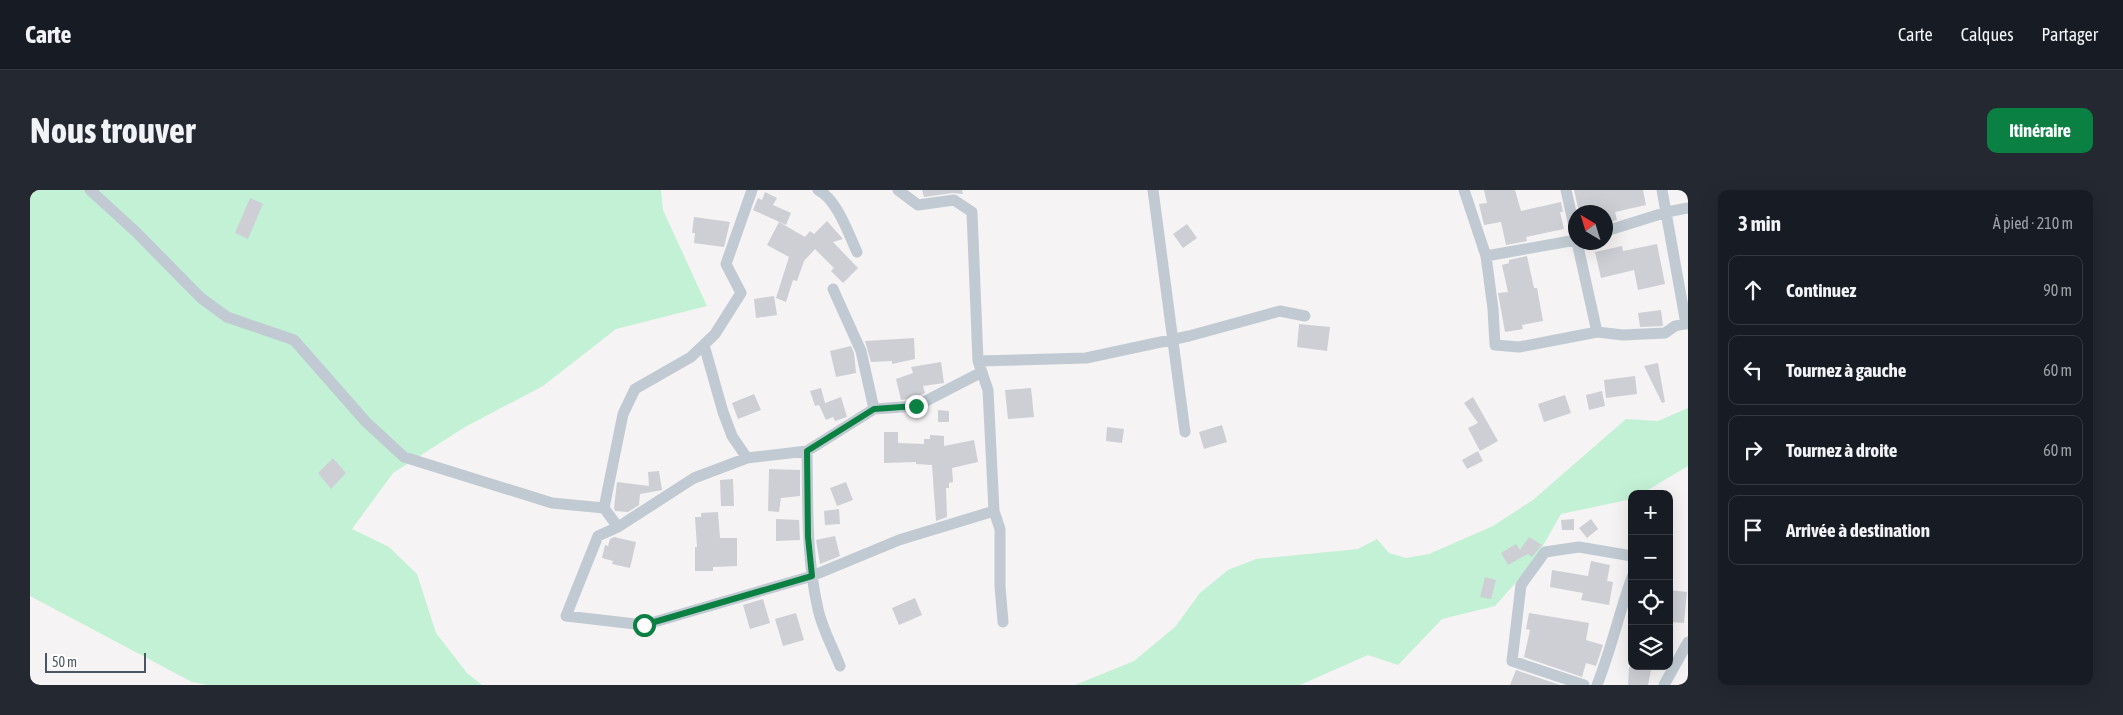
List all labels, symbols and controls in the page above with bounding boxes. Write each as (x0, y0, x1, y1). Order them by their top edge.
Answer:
text: Carte (25, 21, 71, 48)
text: Carte (1898, 24, 1933, 45)
text: Calques (1961, 24, 2014, 45)
text: Partager (2042, 24, 2098, 45)
button: Itinéraire (1987, 108, 2093, 153)
text: Nous trouver (30, 110, 195, 150)
north arrow (1568, 205, 1613, 250)
text: 3 min (1738, 211, 1781, 235)
text: À pied · 210 m (1993, 214, 2073, 232)
icon: ahead (1739, 276, 1767, 304)
text: Continuez (1786, 279, 1856, 301)
text: 90 m (2043, 281, 2072, 299)
icon: left (1739, 356, 1767, 384)
text: Tournez à gauche (1786, 359, 1906, 381)
text: 60 m (2043, 361, 2072, 379)
route end (905, 395, 928, 418)
icon: right (1739, 436, 1767, 464)
text: Tournez à droite (1786, 439, 1897, 461)
text: 60 m (2043, 441, 2072, 459)
map controls (1628, 490, 1673, 670)
button: + (1628, 490, 1673, 535)
icon: arrive (1739, 516, 1767, 544)
text: Arrivée à destination (1786, 519, 1930, 541)
button: − (1628, 535, 1673, 580)
button: locate (1628, 580, 1673, 625)
route start (633, 614, 656, 637)
button: layers (1628, 625, 1673, 670)
scale bar (45, 650, 146, 673)
text: 50 m (52, 654, 77, 670)

